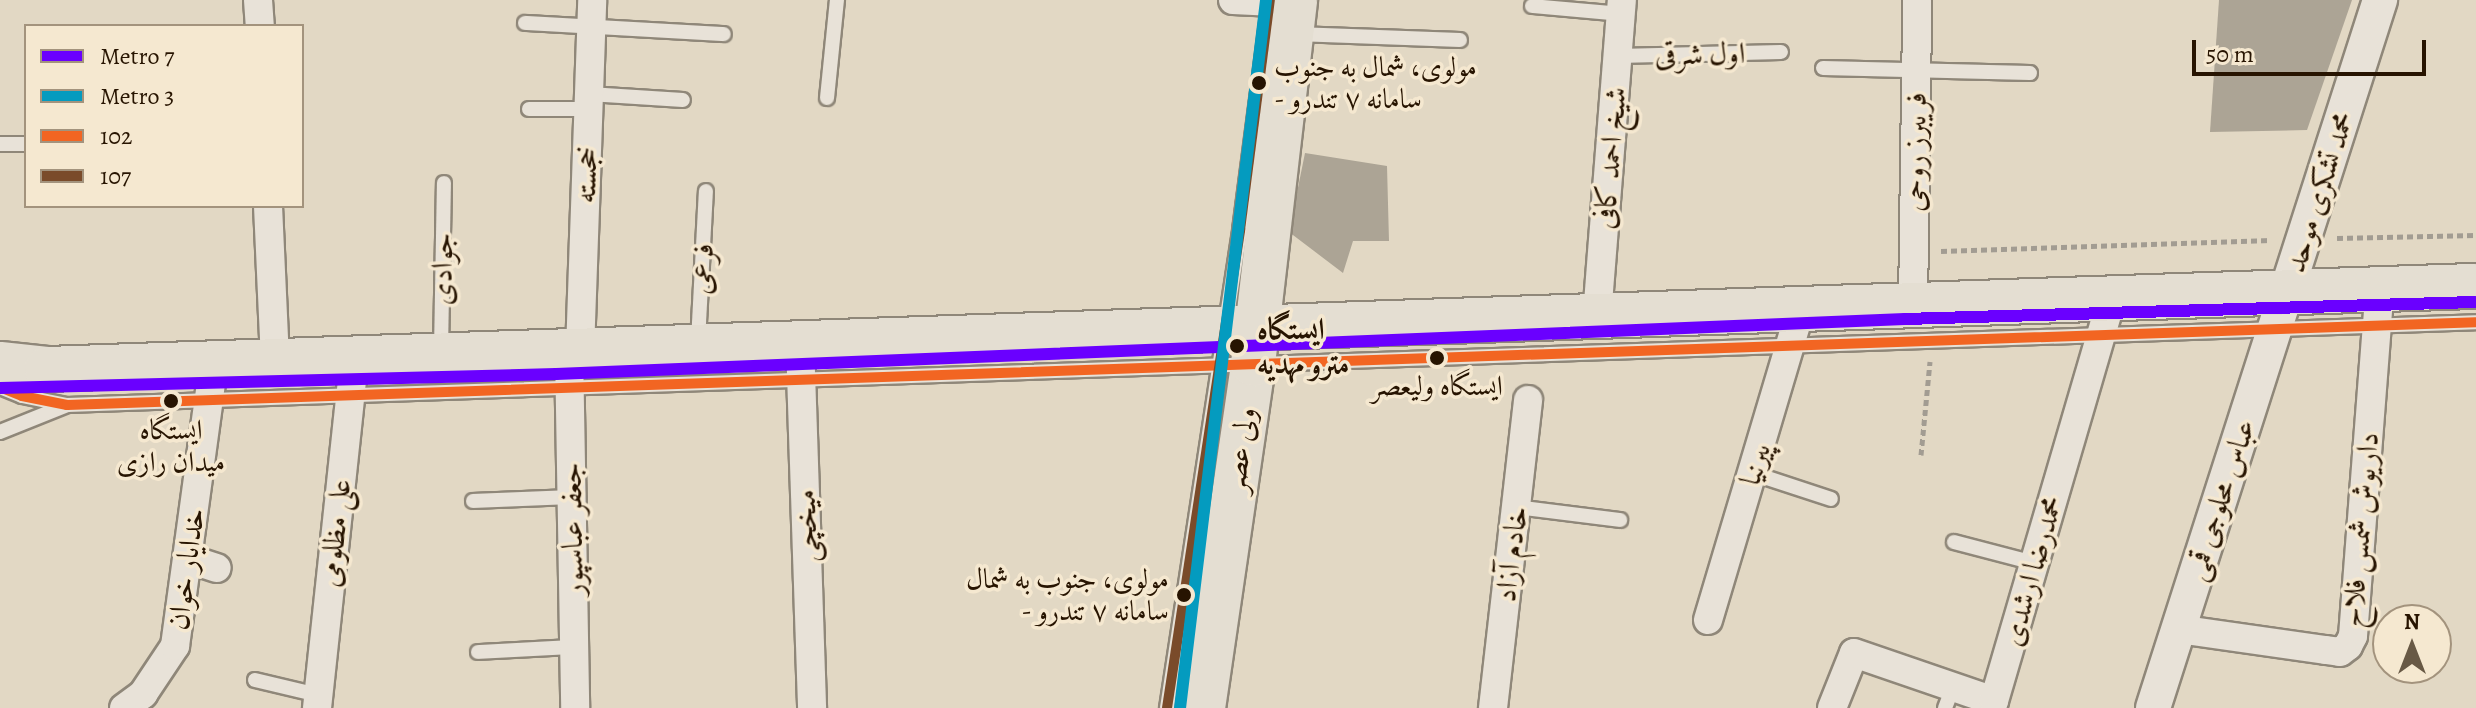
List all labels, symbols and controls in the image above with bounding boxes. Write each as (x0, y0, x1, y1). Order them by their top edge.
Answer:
legend (24, 24, 304, 208)
scale bar (2196, 24, 2430, 74)
street label: اول شرقی (1654, 35, 1746, 73)
text: 50 m (2206, 38, 2254, 70)
text: Metro 7 (100, 40, 174, 72)
place label: مولوی، شمال به جنوب - سامانه ۷ تندرو (1274, 50, 1477, 116)
marker: مولوی، شمال به جنوب - سامانه ۷ تندرو (1251, 75, 1267, 91)
text: Metro 3 (100, 80, 174, 112)
street label: شیخ احمد کافی (1586, 85, 1634, 231)
street label: فریبرز روحی (1896, 92, 1934, 212)
street label: محمد تشکری موحد (2276, 107, 2362, 277)
text: 102 (100, 120, 132, 152)
street label: خجسته (567, 146, 605, 204)
text: 107 (100, 160, 131, 192)
street label: جوادی (423, 232, 461, 306)
street label: فرعی (683, 242, 721, 296)
place label: ایستگاه مترو مهدیه (1257, 311, 1349, 382)
marker: ایستگاه مترو مهدیه (1224, 333, 1250, 359)
marker: ایستگاه ولیعصر (1429, 350, 1445, 366)
place label: ایستگاه ولیعصر (1371, 369, 1503, 403)
marker: ایستگاه میدان رازی (163, 393, 179, 409)
street label: ولی عصر (1216, 405, 1264, 495)
place label: ایستگاه میدان رازی (117, 413, 225, 479)
street label: عباس محلوجی قمی (2177, 415, 2263, 585)
street label: داریوش شمس فلاح (2334, 431, 2386, 629)
street label: پیرنیا (1732, 439, 1778, 489)
street label: جعفر عباسپور (553, 462, 591, 596)
street label: علی مظلومی (311, 477, 359, 589)
street label: میخچی (787, 489, 825, 563)
street label: محمدرضا ارشدی (1993, 492, 2071, 650)
street label: خادم آزاد (1487, 504, 1535, 604)
street label: خدایار خوان (160, 506, 212, 632)
place label: مولوی، جنوب به شمال - سامانه ۷ تندرو (966, 562, 1169, 628)
marker: مولوی، جنوب به شمال - سامانه ۷ تندرو (1176, 587, 1192, 603)
north arrow (2372, 604, 2452, 684)
text: N (2404, 607, 2420, 637)

